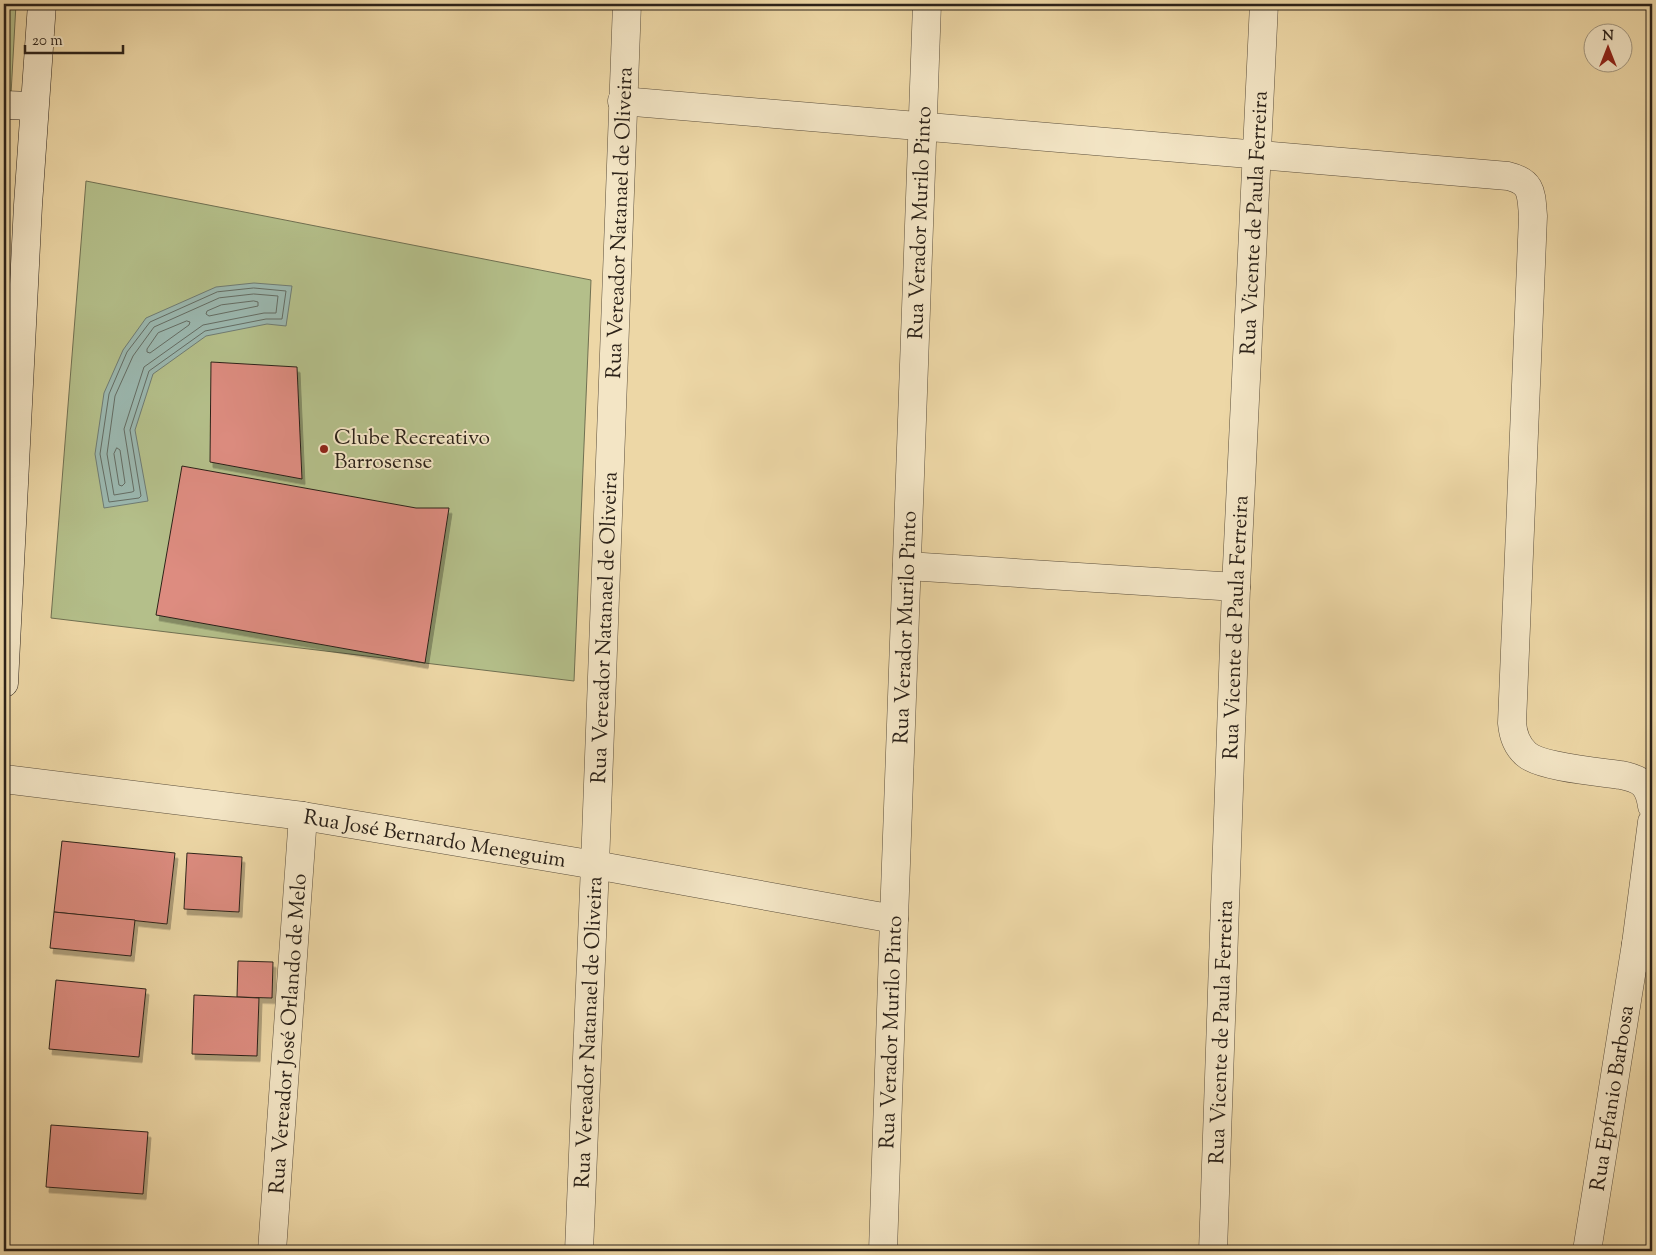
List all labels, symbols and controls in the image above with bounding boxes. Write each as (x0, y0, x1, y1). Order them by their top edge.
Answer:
scale bar (25, 22, 122, 54)
north arrow (1584, 22, 1634, 72)
text: N (1602, 27, 1614, 47)
text: 20 m (32, 31, 63, 52)
street label: Rua Vereador Natanael de Oliveira (600, 66, 642, 379)
street label: Rua Vicente de Paula Ferreira (1234, 90, 1277, 356)
street label: Rua Verador Murilo Pinto (902, 106, 940, 340)
place label: Clube Recreativo Barrosense (334, 424, 490, 478)
marker: Clube Recreativo Barrosense (318, 443, 330, 455)
street label: Rua Vereador Natanael de Oliveira (585, 471, 627, 784)
street label: Rua Vicente de Paula Ferreira (1217, 494, 1257, 760)
street label: Rua Verador Murilo Pinto (887, 510, 926, 745)
street label: Rua José Bernardo Meneguim (301, 803, 568, 877)
street label: Rua Vereador José Orlando de Melo (263, 873, 316, 1195)
street label: Rua Vereador Natanael de Oliveira (569, 875, 612, 1189)
street label: Rua Vicente de Paula Ferreira (1203, 899, 1242, 1165)
street label: Rua Verador Murilo Pinto (873, 915, 911, 1149)
street label: Rua Epfanio Barbosa (1584, 1003, 1643, 1193)

